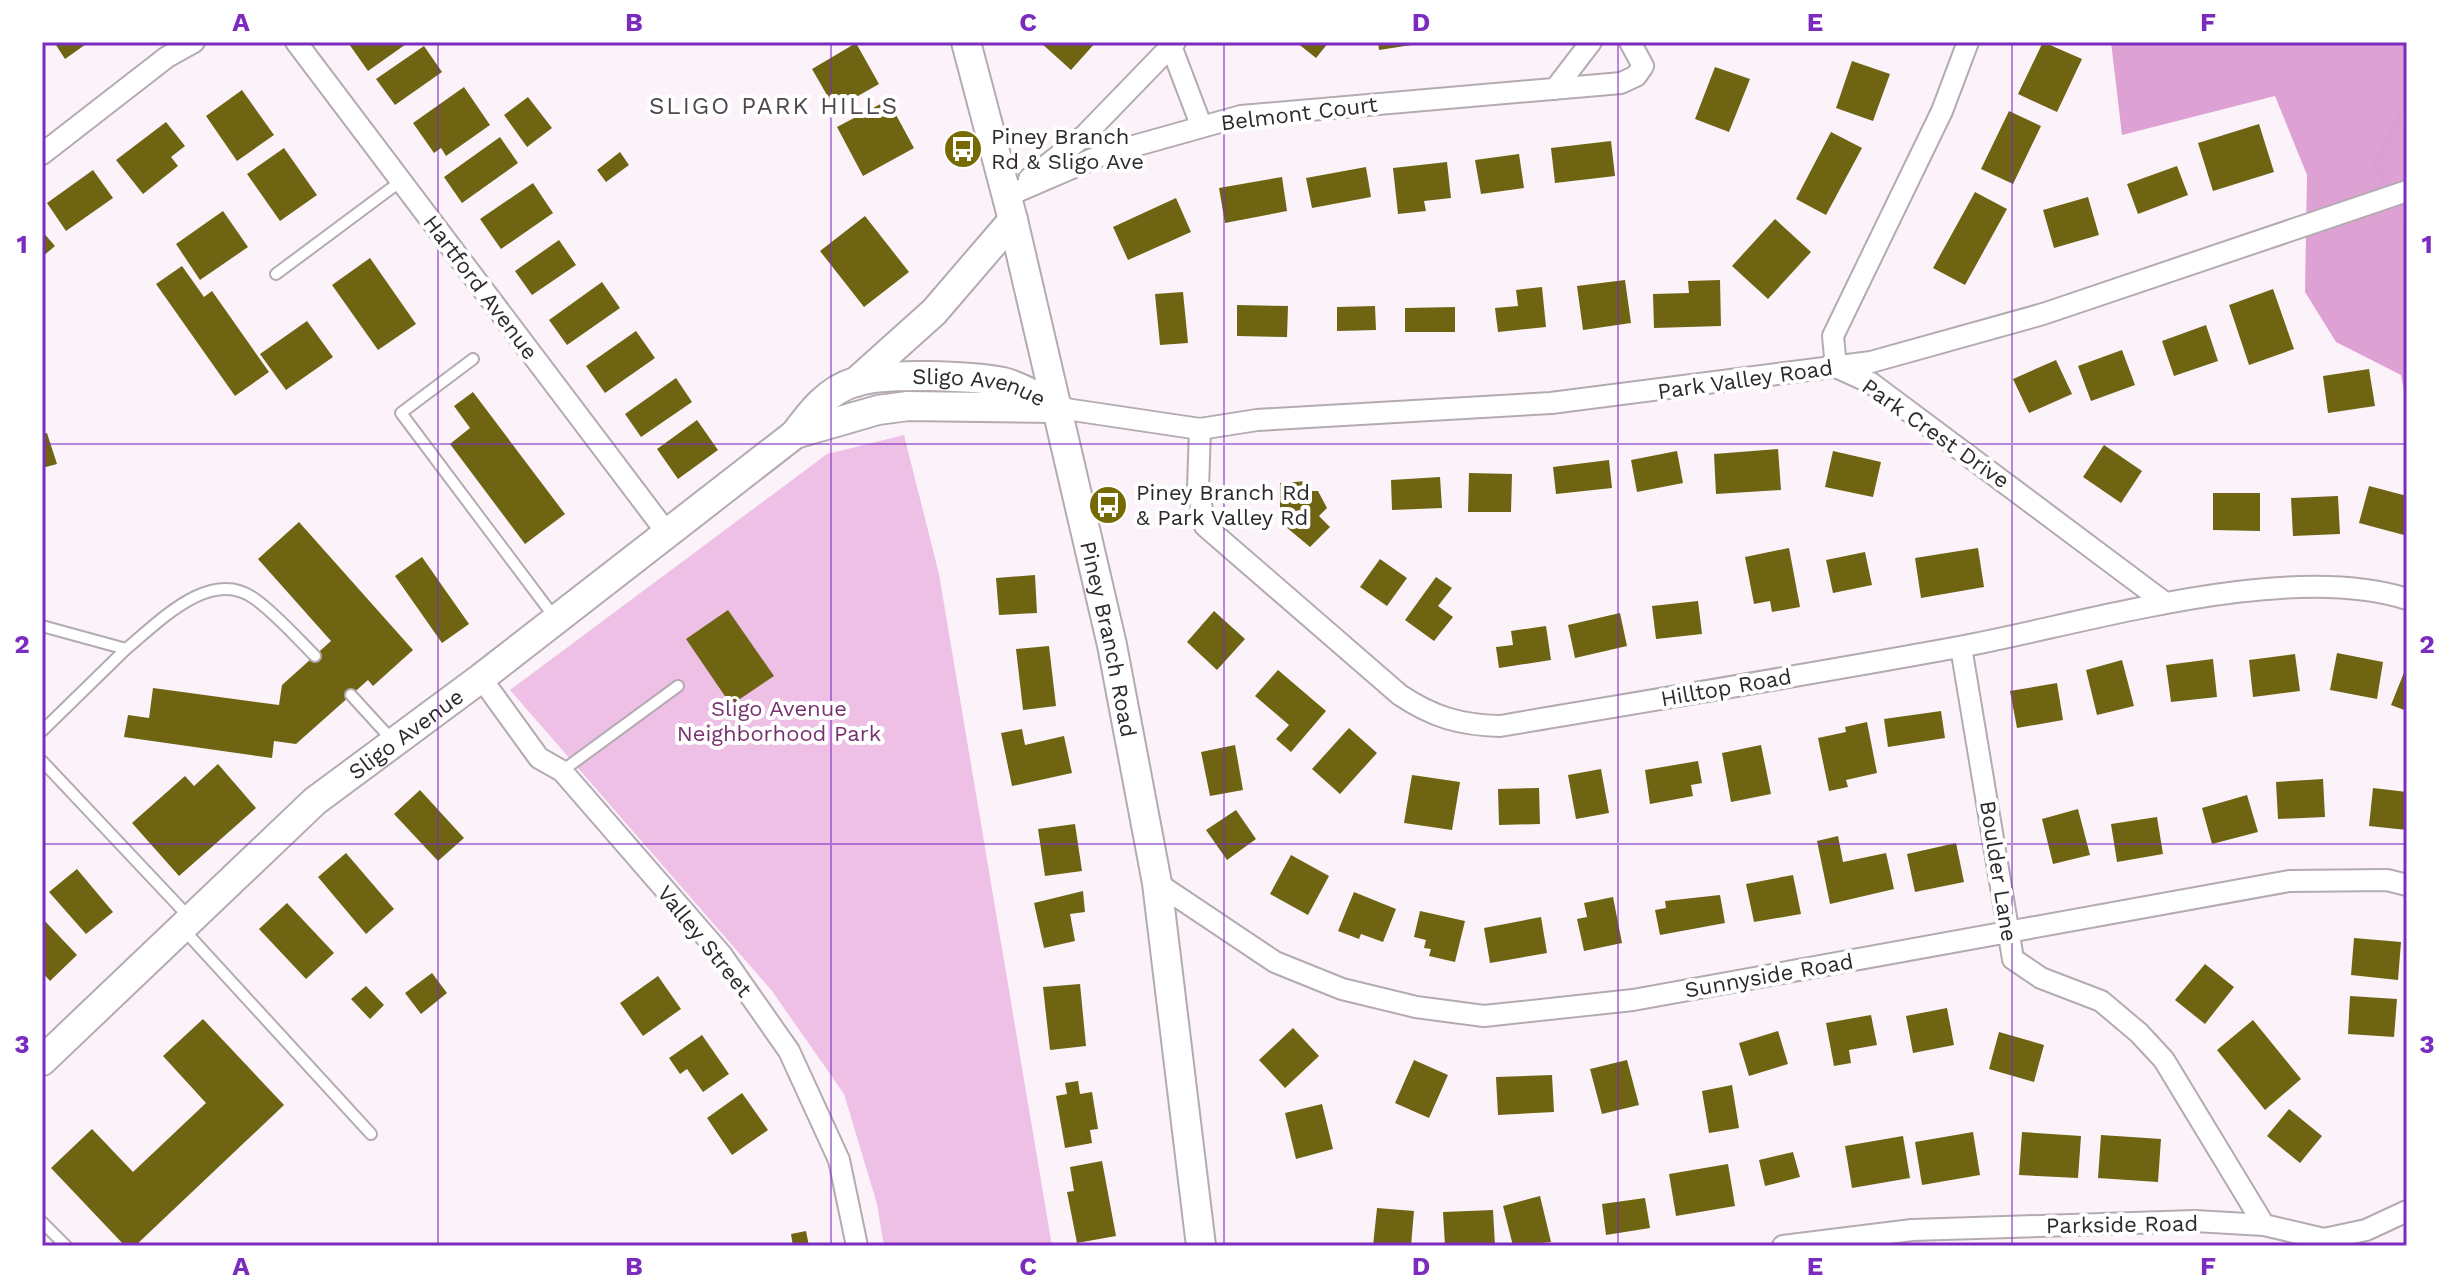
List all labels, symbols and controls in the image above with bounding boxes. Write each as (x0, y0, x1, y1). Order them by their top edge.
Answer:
text: A (232, 7, 250, 37)
text: B (625, 7, 643, 37)
text: C (1019, 7, 1037, 37)
text: D (1412, 7, 1430, 37)
text: E (1807, 7, 1823, 37)
text: F (2200, 7, 2216, 37)
street label: Belmont Court (1219, 91, 1379, 136)
district label: SLIGO PARK HILLS (649, 92, 899, 120)
place label: Piney Branch Rd & Sligo Ave (991, 124, 1144, 174)
bus stop icon: Piney Branch Rd & Sligo Ave (942, 128, 984, 170)
street label: Hartford Avenue (418, 210, 543, 364)
text: 1 (16, 229, 28, 259)
text: 1 (2421, 229, 2433, 259)
street label: Park Valley Road (1656, 355, 1834, 404)
street label: Sligo Avenue (912, 364, 1050, 412)
street label: Park Crest Drive (1857, 373, 2014, 493)
place label: Piney Branch Rd & Park Valley Rd (1136, 480, 1310, 530)
bus stop icon: Piney Branch Rd & Park Valley Rd (1087, 484, 1129, 526)
street label: Piney Branch Road (1075, 539, 1141, 739)
text: 2 (14, 629, 30, 659)
text: 2 (2419, 629, 2435, 659)
street label: Hilltop Road (1659, 664, 1793, 711)
street label: Sligo Avenue (344, 684, 468, 785)
park label: Sligo Avenue Neighborhood Park (677, 696, 881, 746)
street label: Boulder Lane (1975, 799, 2022, 943)
street label: Valley Street (652, 881, 757, 1002)
street label: Sunnyside Road (1683, 948, 1855, 1003)
text: 3 (14, 1029, 30, 1059)
text: 3 (2419, 1029, 2435, 1059)
street label: Parkside Road (2046, 1211, 2198, 1238)
text: A (232, 1251, 250, 1281)
text: B (625, 1251, 643, 1281)
text: C (1019, 1251, 1037, 1281)
text: D (1412, 1251, 1430, 1281)
text: E (1807, 1251, 1823, 1281)
text: F (2200, 1251, 2216, 1281)

